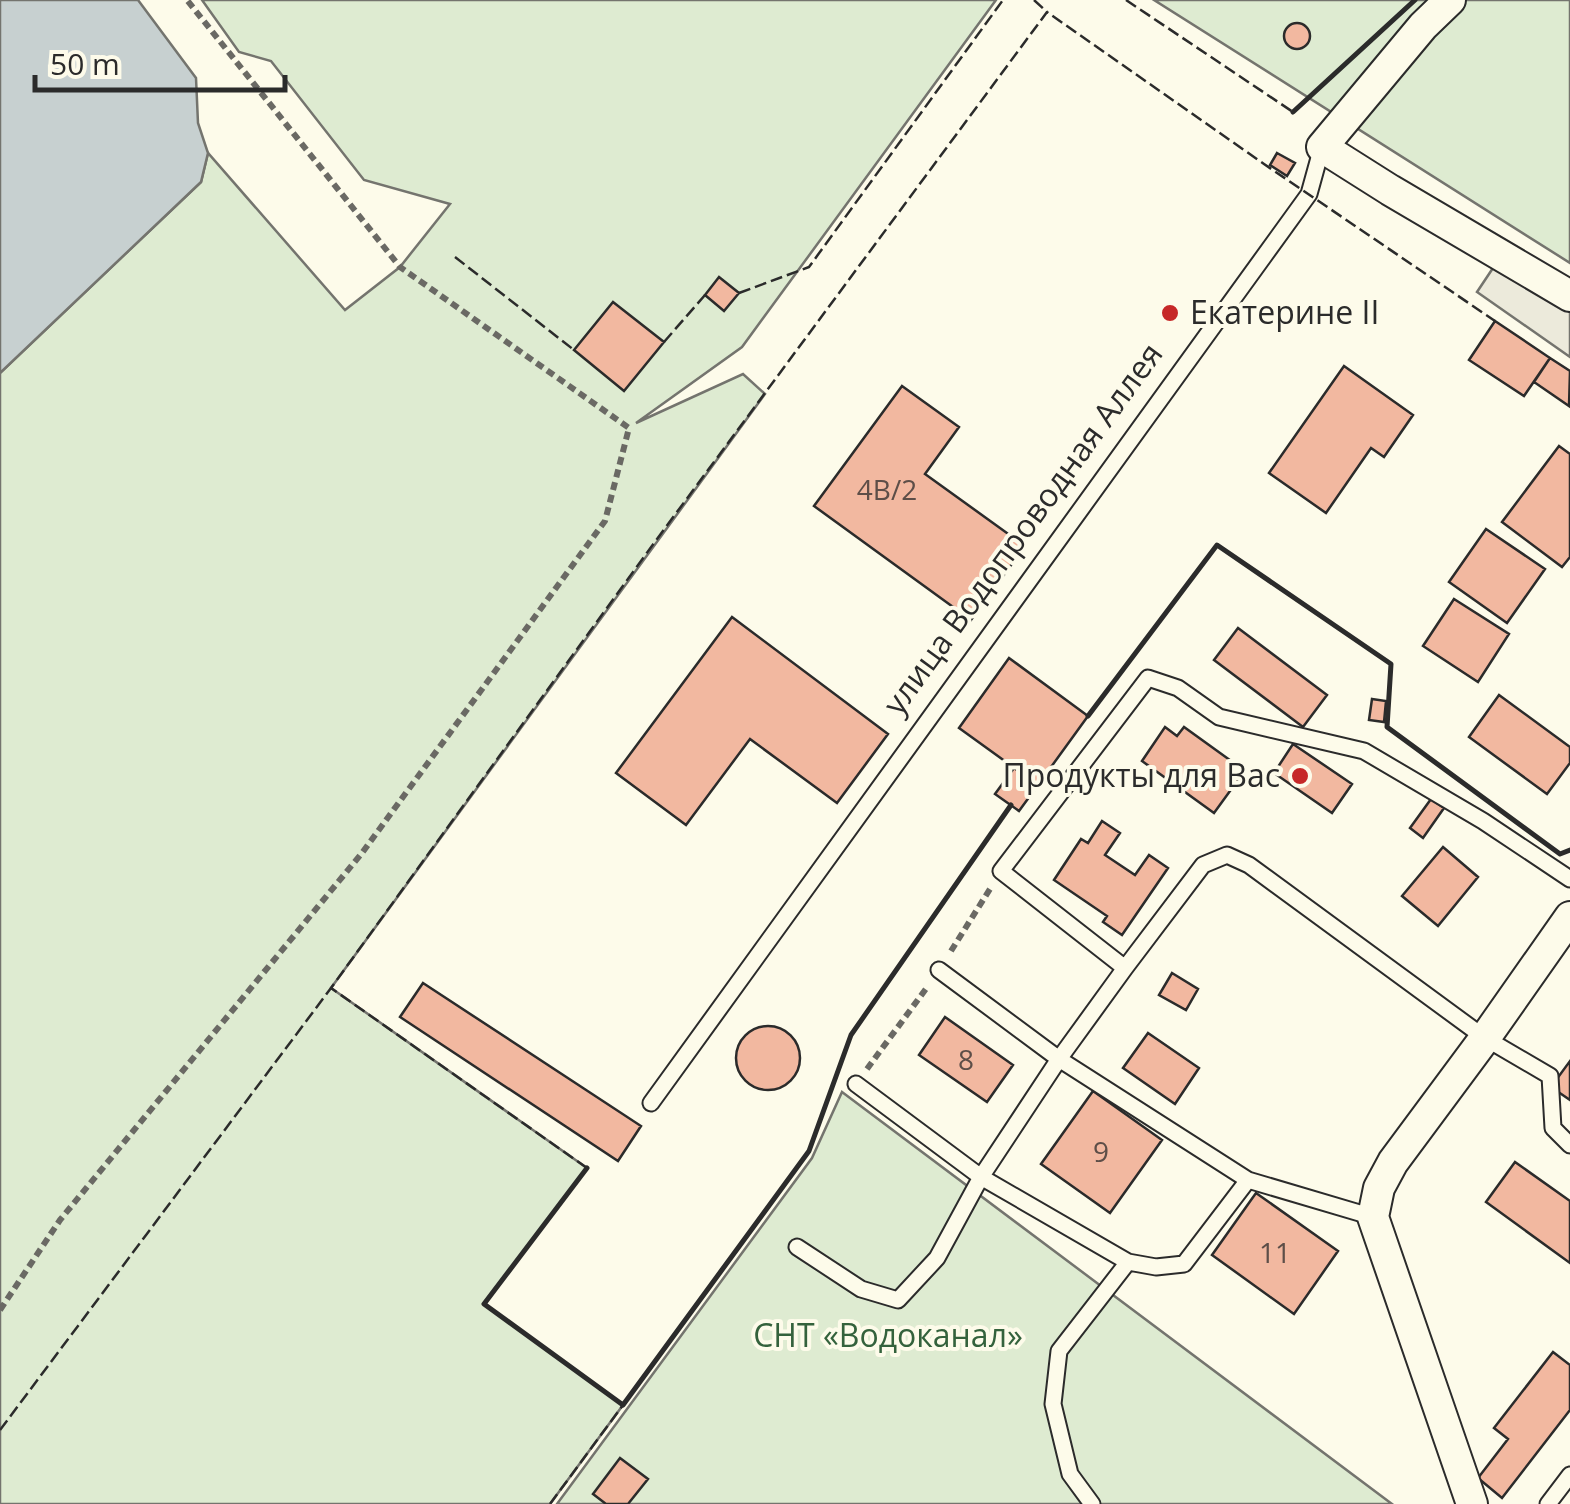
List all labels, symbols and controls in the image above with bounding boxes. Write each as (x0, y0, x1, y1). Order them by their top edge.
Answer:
scale bar (35, 30, 285, 92)
text: 50 m (50, 43, 120, 84)
place label: Екатерине II (1190, 290, 1379, 333)
marker: Екатерине II (1159, 302, 1181, 324)
street label: улица Водопроводная Аллея (872, 334, 1171, 723)
house number: 4В/2 (857, 470, 917, 508)
place label: Продукты для Вас (1002, 753, 1280, 796)
marker: Продукты для Вас (1289, 765, 1311, 787)
house number: 8 (958, 1040, 974, 1078)
house number: 9 (1093, 1132, 1109, 1170)
house number: 11 (1259, 1233, 1291, 1271)
park label: СНТ «Водоканал» (753, 1313, 1023, 1356)

